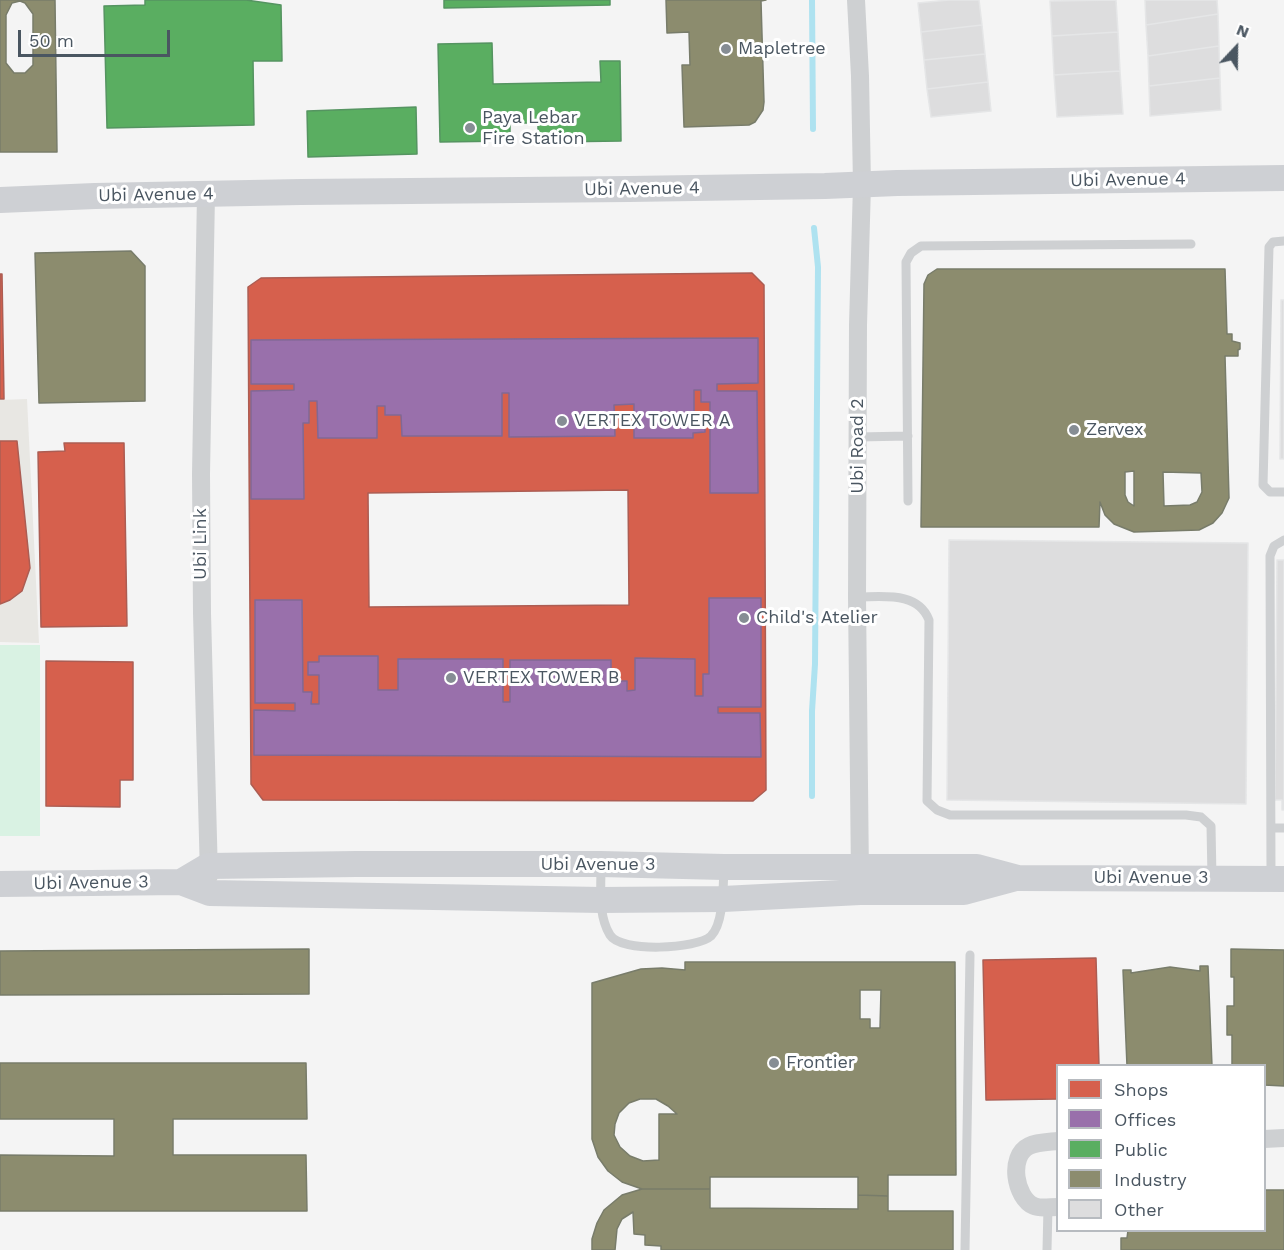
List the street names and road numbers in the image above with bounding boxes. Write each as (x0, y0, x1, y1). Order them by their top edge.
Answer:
street label: Ubi Avenue 4 (1070, 168, 1186, 192)
street label: Ubi Avenue 4 (584, 177, 700, 201)
street label: Ubi Avenue 4 (98, 183, 214, 207)
street label: Ubi Road 2 (847, 398, 869, 494)
street label: Ubi Link (190, 508, 212, 580)
street label: Ubi Avenue 3 (540, 854, 656, 876)
street label: Ubi Avenue 3 (1093, 867, 1209, 889)
street label: Ubi Avenue 3 (33, 871, 149, 895)

